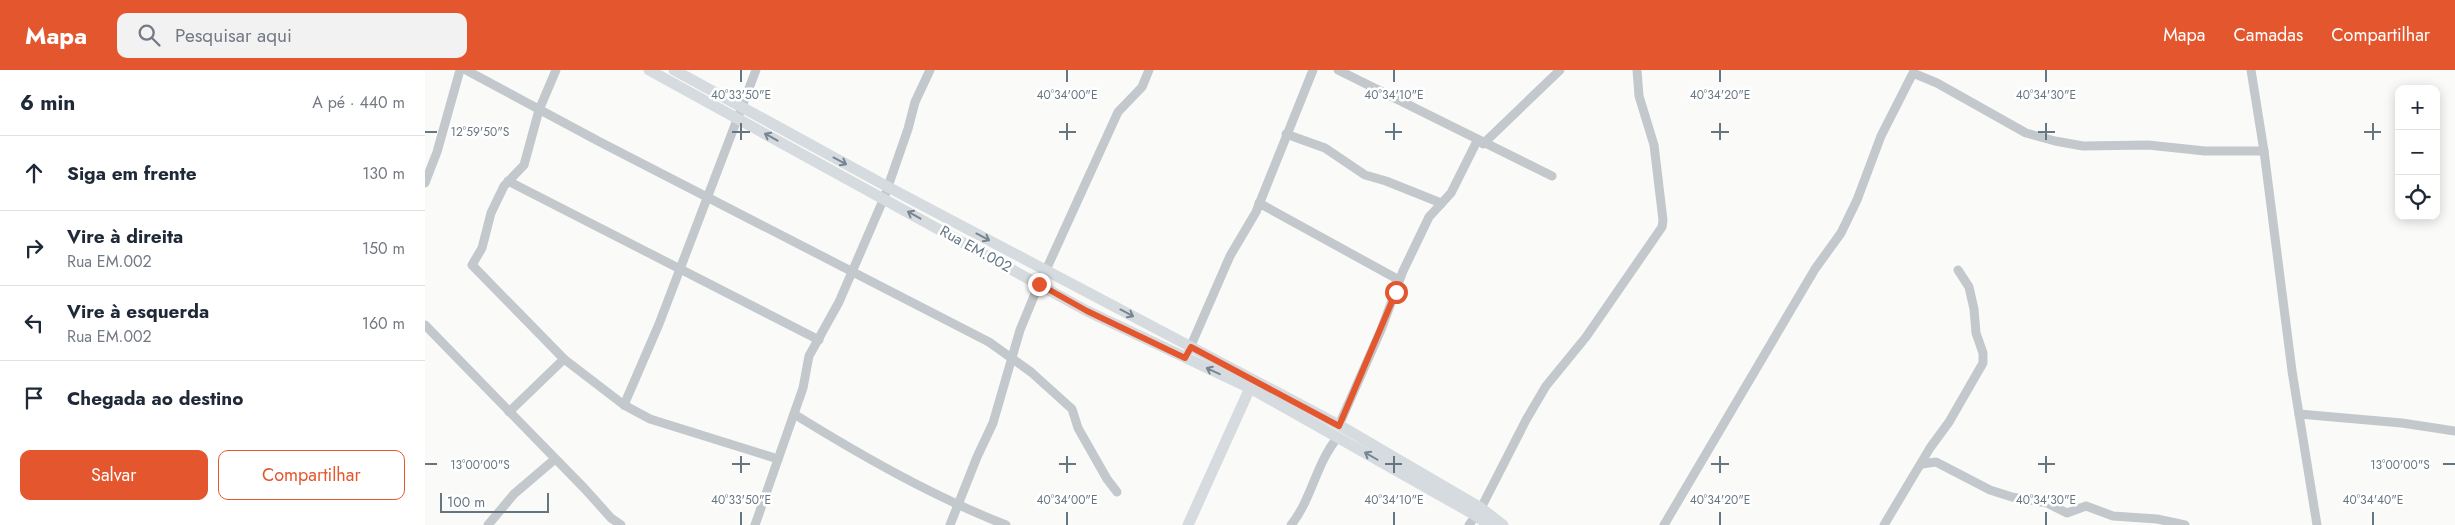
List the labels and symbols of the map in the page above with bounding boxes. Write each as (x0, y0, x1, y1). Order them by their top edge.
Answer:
text: 40°33'50"E (711, 86, 771, 104)
text: 40°34'00"E (1036, 86, 1098, 104)
text: 40°34'10"E (1364, 86, 1424, 104)
text: 40°34'20"E (1690, 86, 1750, 104)
text: 40°34'30"E (2016, 86, 2076, 104)
text: 12°59'50"S (451, 123, 510, 141)
one-way arrow (764, 132, 779, 142)
one-way arrow (832, 157, 847, 166)
one-way arrow (907, 210, 922, 219)
street label: Rua EM.002 (936, 220, 1016, 278)
one-way arrow (976, 232, 991, 242)
route end (1028, 273, 1051, 296)
route start (1385, 281, 1408, 304)
one-way arrow (1119, 309, 1134, 318)
one-way arrow (1206, 365, 1221, 375)
one-way arrow (1364, 451, 1379, 461)
text: 13°00'00"S (450, 456, 510, 474)
text: 13°00'00"S (2370, 456, 2430, 474)
scale bar (440, 490, 549, 513)
text: 40°33'50"E (711, 491, 771, 509)
text: 40°34'00"E (1036, 491, 1098, 509)
text: 40°34'10"E (1364, 491, 1424, 509)
text: 40°34'20"E (1690, 491, 1750, 509)
text: 40°34'30"E (2016, 491, 2076, 509)
text: 40°34'40"E (2343, 491, 2403, 509)

